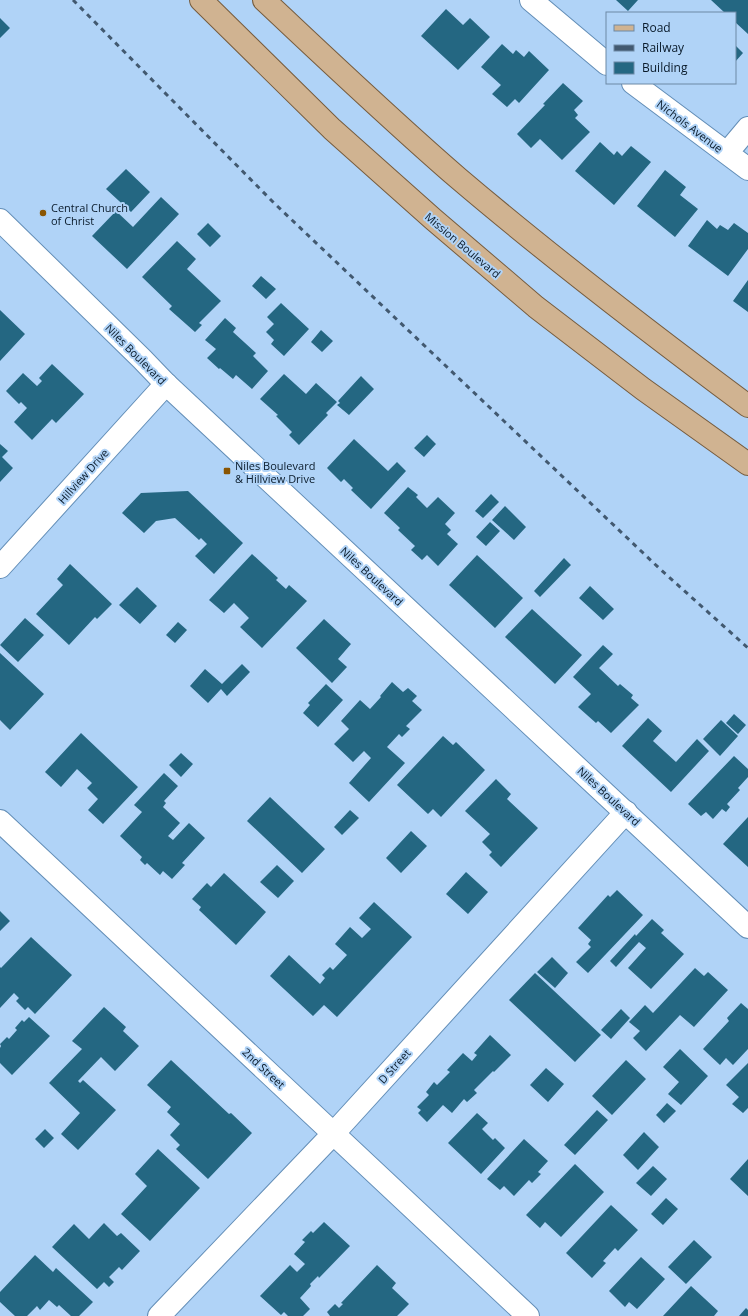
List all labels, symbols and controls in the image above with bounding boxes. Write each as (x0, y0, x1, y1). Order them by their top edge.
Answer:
legend (606, 12, 736, 84)
text: Road (642, 19, 671, 36)
text: Railway (642, 39, 685, 56)
text: Building (642, 59, 688, 76)
street label: Nichols Avenue (654, 96, 726, 156)
place label: Central Church of Christ (51, 200, 128, 228)
marker: Central Church of Christ (38, 208, 48, 218)
street label: Mission Boulevard (422, 209, 504, 281)
street label: Niles Boulevard (102, 320, 170, 388)
street label: Hillview Drive (54, 445, 112, 507)
place label: Niles Boulevard & Hillview Drive (235, 458, 315, 486)
marker: Niles Boulevard & Hillview Drive (222, 466, 232, 476)
street label: Niles Boulevard (337, 543, 407, 609)
street label: Niles Boulevard (574, 763, 644, 829)
street label: 2nd Street (239, 1044, 289, 1092)
street label: D Street (375, 1045, 414, 1086)

